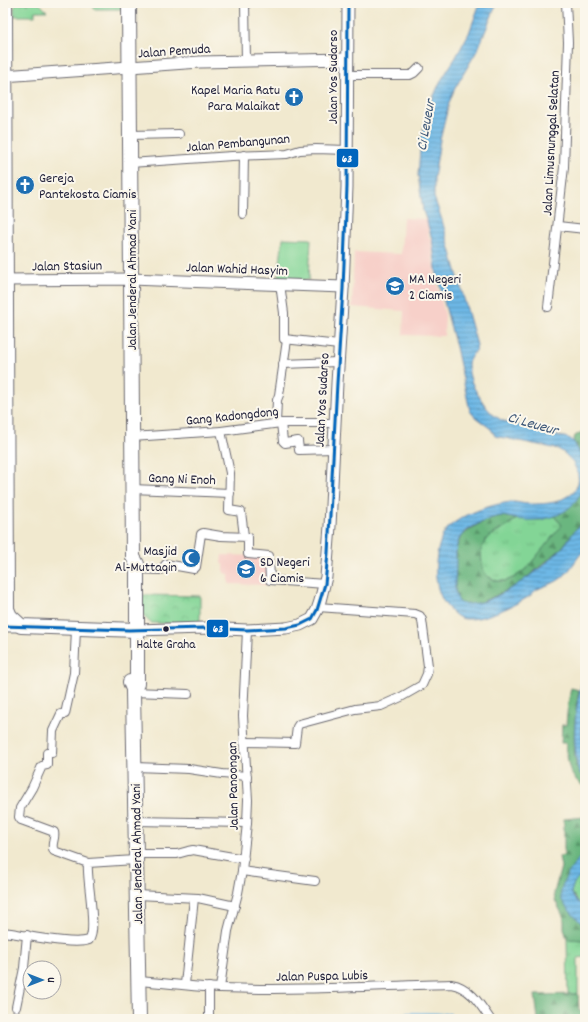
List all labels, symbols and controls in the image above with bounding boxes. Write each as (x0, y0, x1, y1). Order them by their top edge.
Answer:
street label: Jalan Yos Sudarso (324, 30, 344, 124)
street label: Jalan Pemuda (137, 39, 211, 65)
street label: Jalan Limusnunggal Selatan (538, 70, 566, 216)
place label: Kapel Maria Ratu Para Malaikat (191, 81, 280, 117)
church icon: Kapel Maria Ratu Para Malaikat (283, 86, 305, 108)
water label: Ci Leueur (412, 97, 443, 153)
street label: Jalan Pembangunan (185, 129, 291, 158)
line badge: 63 (336, 148, 359, 168)
text: 63 (342, 152, 352, 168)
place label: Gereja Pantekosta Ciamis (39, 169, 137, 205)
church icon: Gereja Pantekosta Ciamis (14, 174, 36, 196)
street label: Jalan Jenderal Ahmad Yani (123, 209, 143, 350)
street label: Jalan Stasiun (32, 256, 102, 278)
street label: Jalan Wahid Hasyim (186, 258, 288, 282)
place label: MA Negeri 2 Ciamis (409, 270, 462, 306)
school or university icon: MA Negeri 2 Ciamis (384, 275, 406, 297)
street label: Jalan Yos Sudarso (311, 352, 335, 448)
street label: Gang Kadongdong (185, 402, 280, 432)
water label: Ci Leueur (505, 407, 562, 443)
street label: Gang Ni Enoh (148, 469, 216, 491)
place label: Masjid Al-Muttaqin (115, 542, 177, 578)
mosque icon: Masjid Al-Muttaqin (180, 547, 202, 569)
place label: SD Negeri 6 Ciamis (260, 553, 310, 589)
school or university icon: SD Negeri 6 Ciamis (235, 558, 257, 580)
line badge: 63 (206, 619, 229, 638)
text: 63 (213, 622, 223, 638)
marker: Halte Graha (161, 624, 171, 634)
place label: Halte Graha (137, 636, 196, 655)
street label: Jalan Panoongan (223, 741, 245, 830)
street label: Jalan Jenderal Ahmad Yani (127, 783, 149, 924)
north arrow (22, 960, 62, 1000)
street label: Jalan Puspa Lubis (276, 966, 368, 988)
text: U (42, 977, 58, 983)

